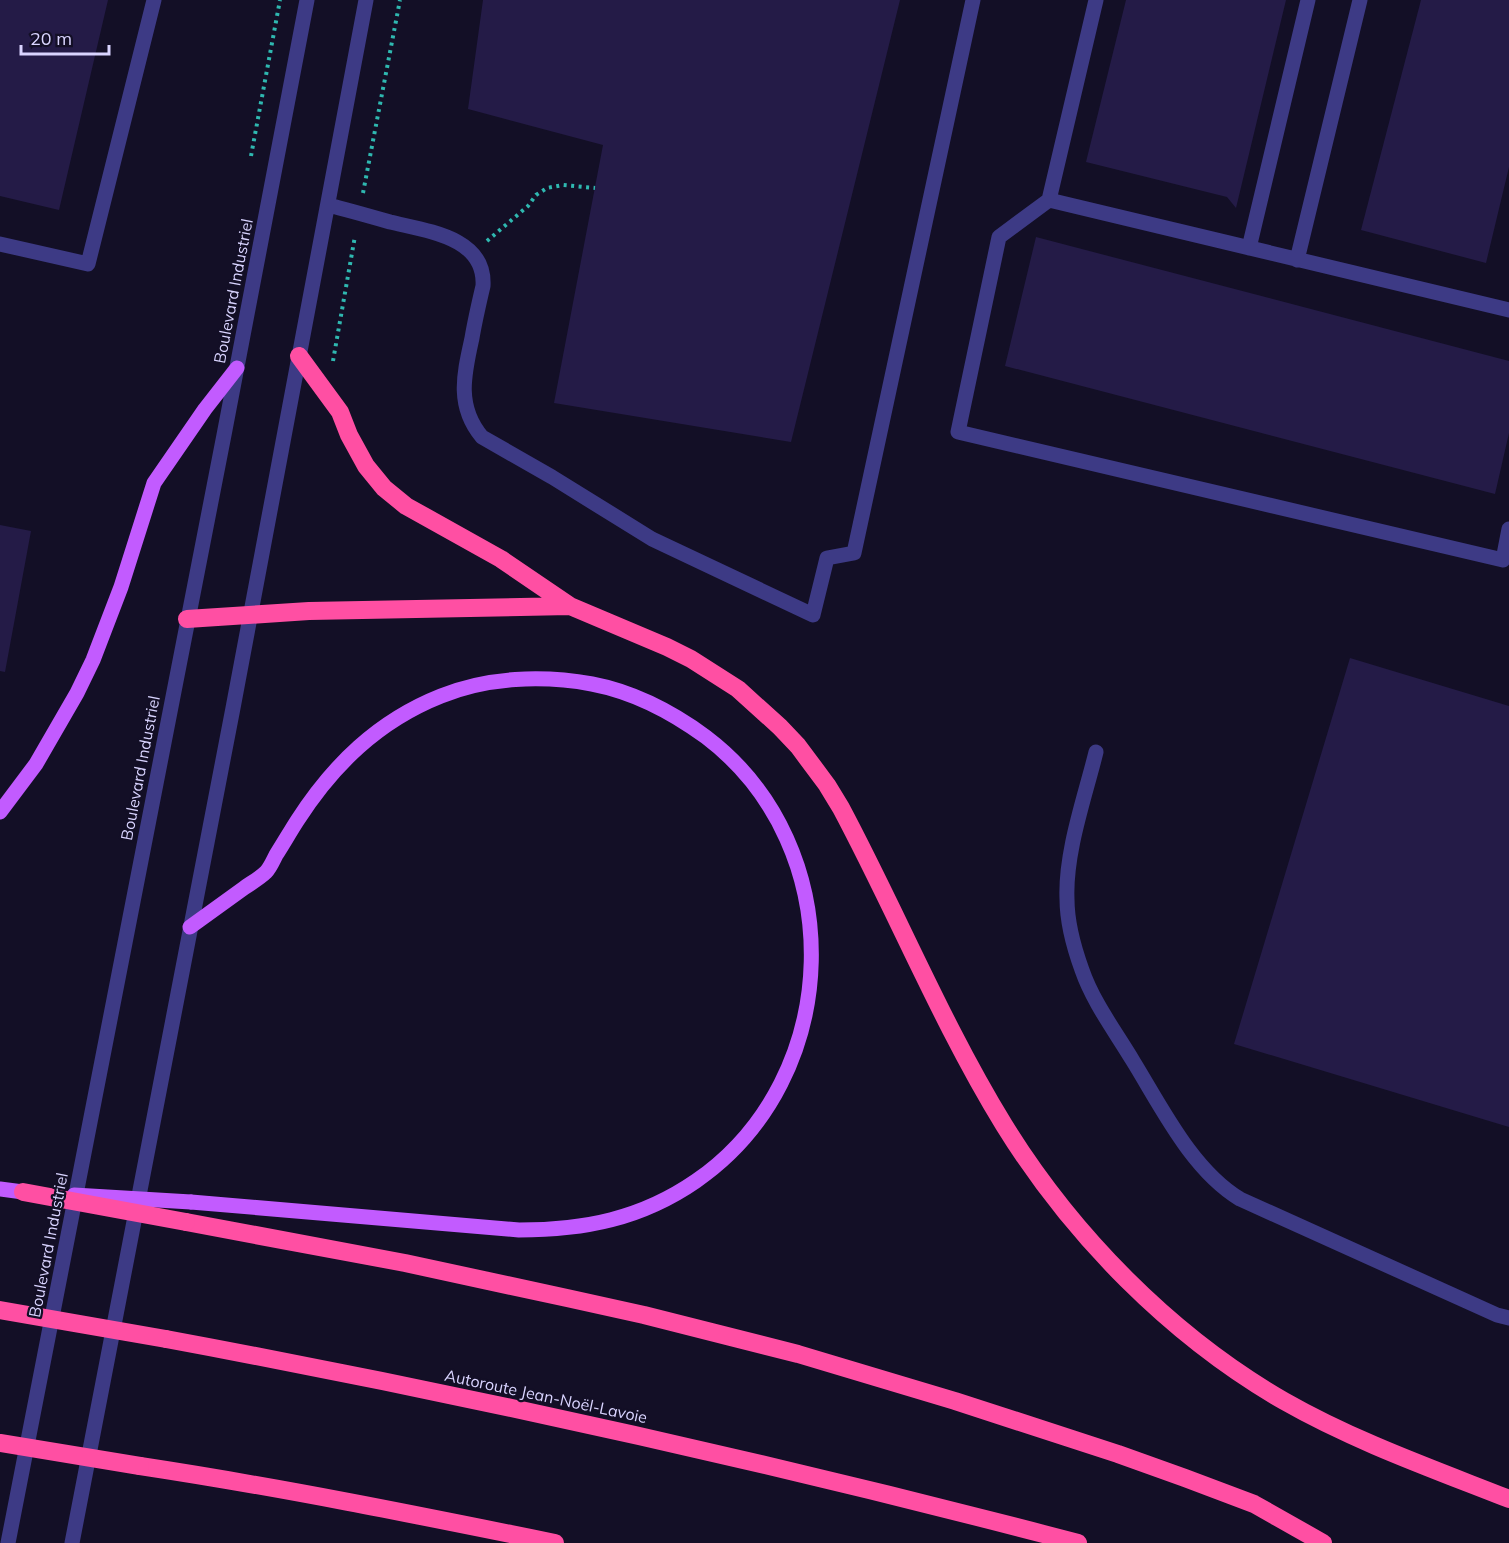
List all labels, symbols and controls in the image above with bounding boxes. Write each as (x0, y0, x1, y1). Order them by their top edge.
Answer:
scale bar (21, 18, 110, 56)
text: 20 m (30, 27, 72, 50)
street label: Boulevard Industriel (209, 217, 257, 365)
street label: Boulevard Industriel (116, 694, 164, 842)
street label: Boulevard Industriel (24, 1171, 72, 1319)
street label: Autoroute Jean-Noël-Lavoie (443, 1365, 649, 1427)

